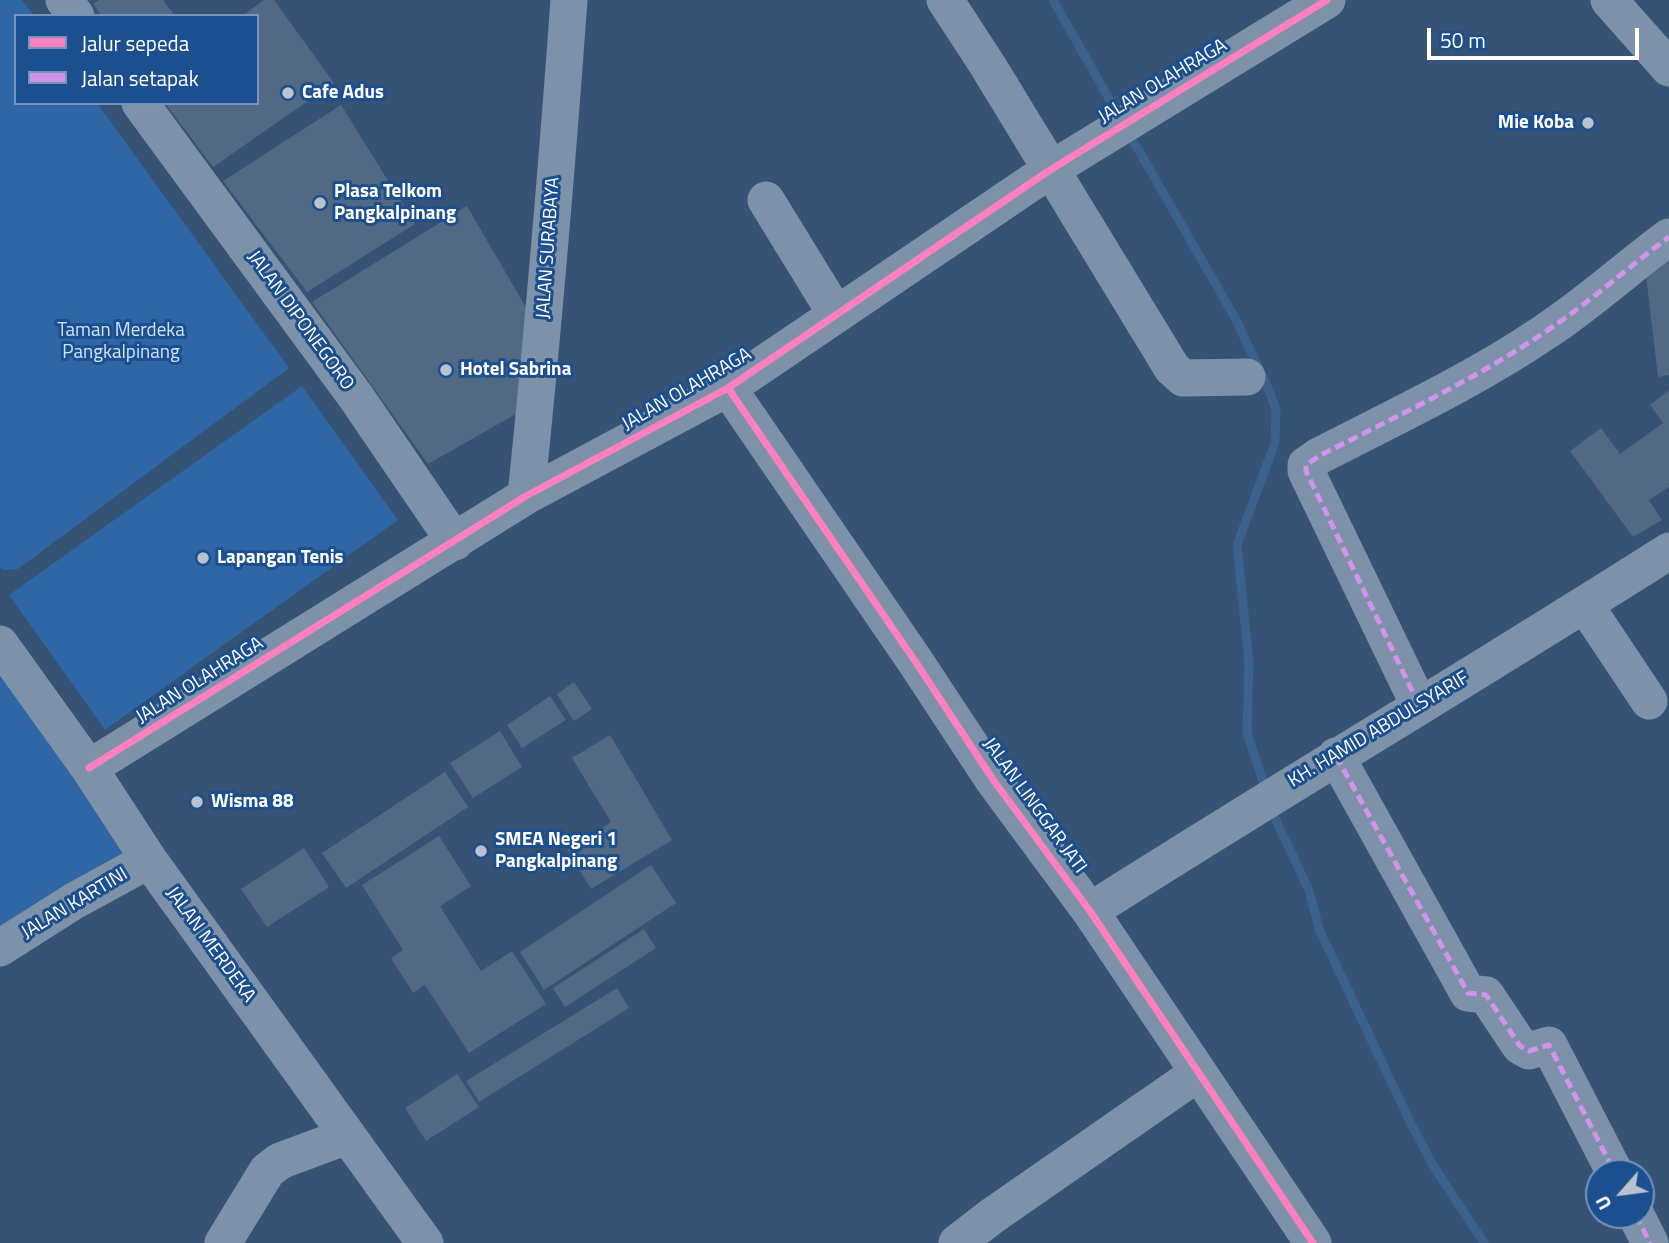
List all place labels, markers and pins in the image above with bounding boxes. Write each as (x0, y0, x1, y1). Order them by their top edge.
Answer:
place label: Cafe Adus (302, 82, 384, 104)
marker: Cafe Adus (280, 85, 296, 101)
place label: Mie Koba (1498, 112, 1574, 134)
marker: Mie Koba (1580, 115, 1596, 131)
place label: Plasa Telkom Pangkalpinang (334, 181, 456, 225)
marker: Plasa Telkom Pangkalpinang (312, 195, 328, 211)
place label: Hotel Sabrina (460, 359, 571, 381)
marker: Hotel Sabrina (438, 362, 454, 378)
place label: Lapangan Tenis (217, 547, 344, 569)
marker: Lapangan Tenis (195, 550, 211, 566)
place label: Wisma 88 (211, 791, 294, 813)
marker: Wisma 88 (189, 794, 205, 810)
place label: SMEA Negeri 1 Pangkalpinang (495, 829, 617, 873)
marker: SMEA Negeri 1 Pangkalpinang (473, 843, 489, 859)

